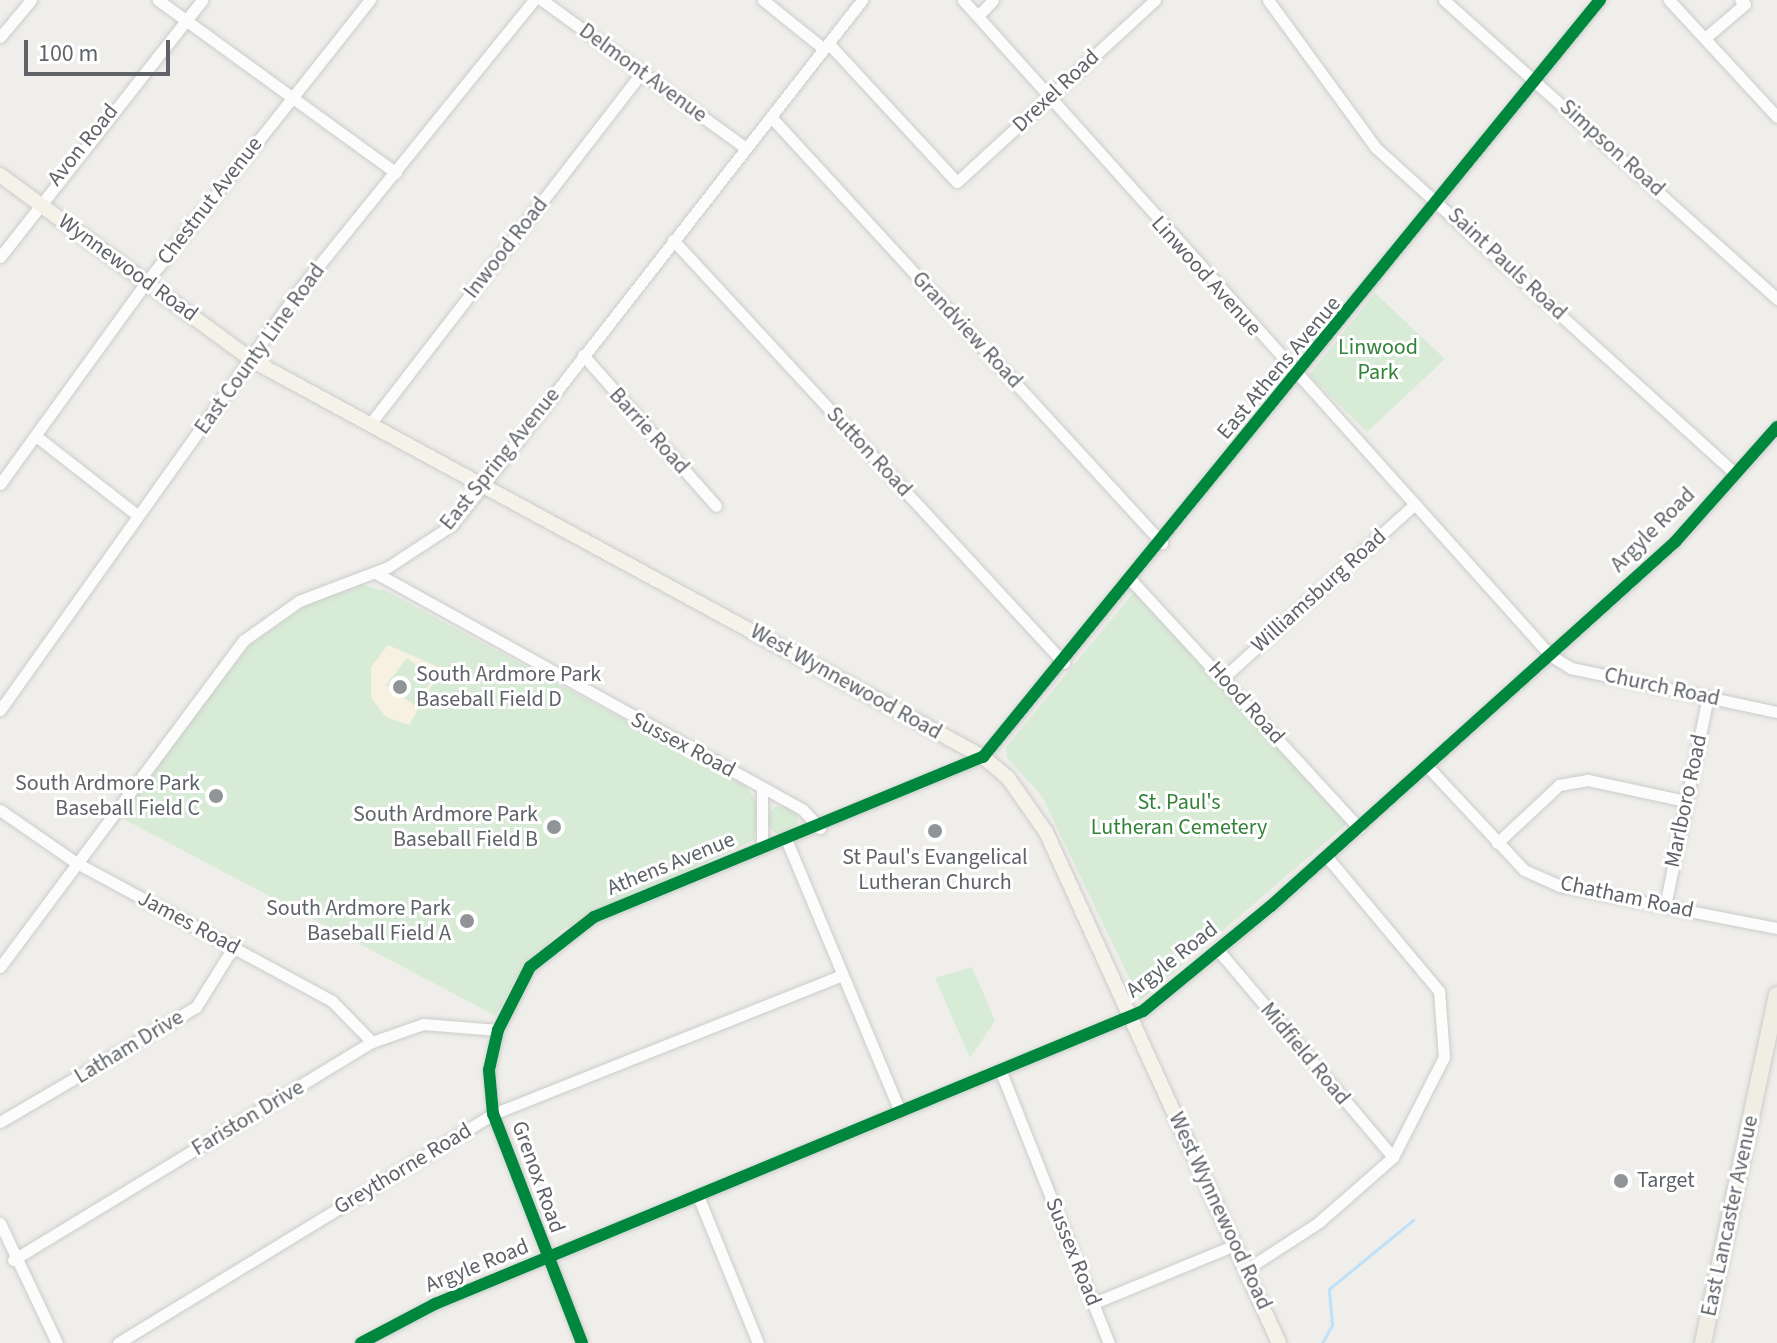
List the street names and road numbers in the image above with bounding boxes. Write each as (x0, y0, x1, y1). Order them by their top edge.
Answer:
street label: Delmont Avenue (574, 18, 712, 128)
street label: Drexel Road (1007, 44, 1105, 138)
street label: Simpson Road (1554, 94, 1670, 202)
street label: Avon Road (42, 99, 124, 191)
street label: Chestnut Avenue (152, 132, 268, 270)
street label: Inwood Road (458, 192, 554, 304)
street label: Saint Pauls Road (1442, 202, 1572, 326)
street label: Wynnewood Road (53, 209, 203, 327)
street label: Linwood Avenue (1145, 211, 1267, 341)
street label: East County Line Road (189, 258, 331, 440)
street label: Grandview Road (906, 266, 1028, 394)
street label: East Athens Avenue (1211, 291, 1347, 445)
street label: East Spring Avenue (434, 382, 566, 536)
street label: Barrie Road (603, 382, 695, 480)
street label: Sutton Road (821, 402, 917, 502)
street label: Argyle Road (1605, 482, 1701, 578)
street label: Williamsburg Road (1246, 524, 1392, 658)
street label: West Wynnewood Road (746, 618, 946, 746)
street label: Hood Road (1202, 656, 1290, 750)
street label: Church Road (1602, 662, 1722, 712)
street label: Sussex Road (626, 707, 740, 783)
street label: Marlboro Road (1659, 732, 1713, 870)
street label: Athens Avenue (603, 826, 739, 902)
street label: Chatham Road (1558, 870, 1696, 924)
street label: James Road (134, 885, 244, 961)
street label: Argyle Road (1121, 916, 1223, 1004)
street label: Midfield Road (1254, 997, 1356, 1111)
street label: Latham Drive (70, 1004, 188, 1090)
street label: Fariston Drive (187, 1074, 309, 1162)
street label: West Wynnewood Road (1163, 1108, 1277, 1314)
street label: East Lancaster Avenue (1696, 1113, 1764, 1319)
street label: Greythorne Road (329, 1118, 477, 1220)
street label: Grenox Road (506, 1118, 570, 1236)
street label: Sussex Road (1039, 1194, 1107, 1310)
street label: Argyle Road (421, 1233, 533, 1299)

